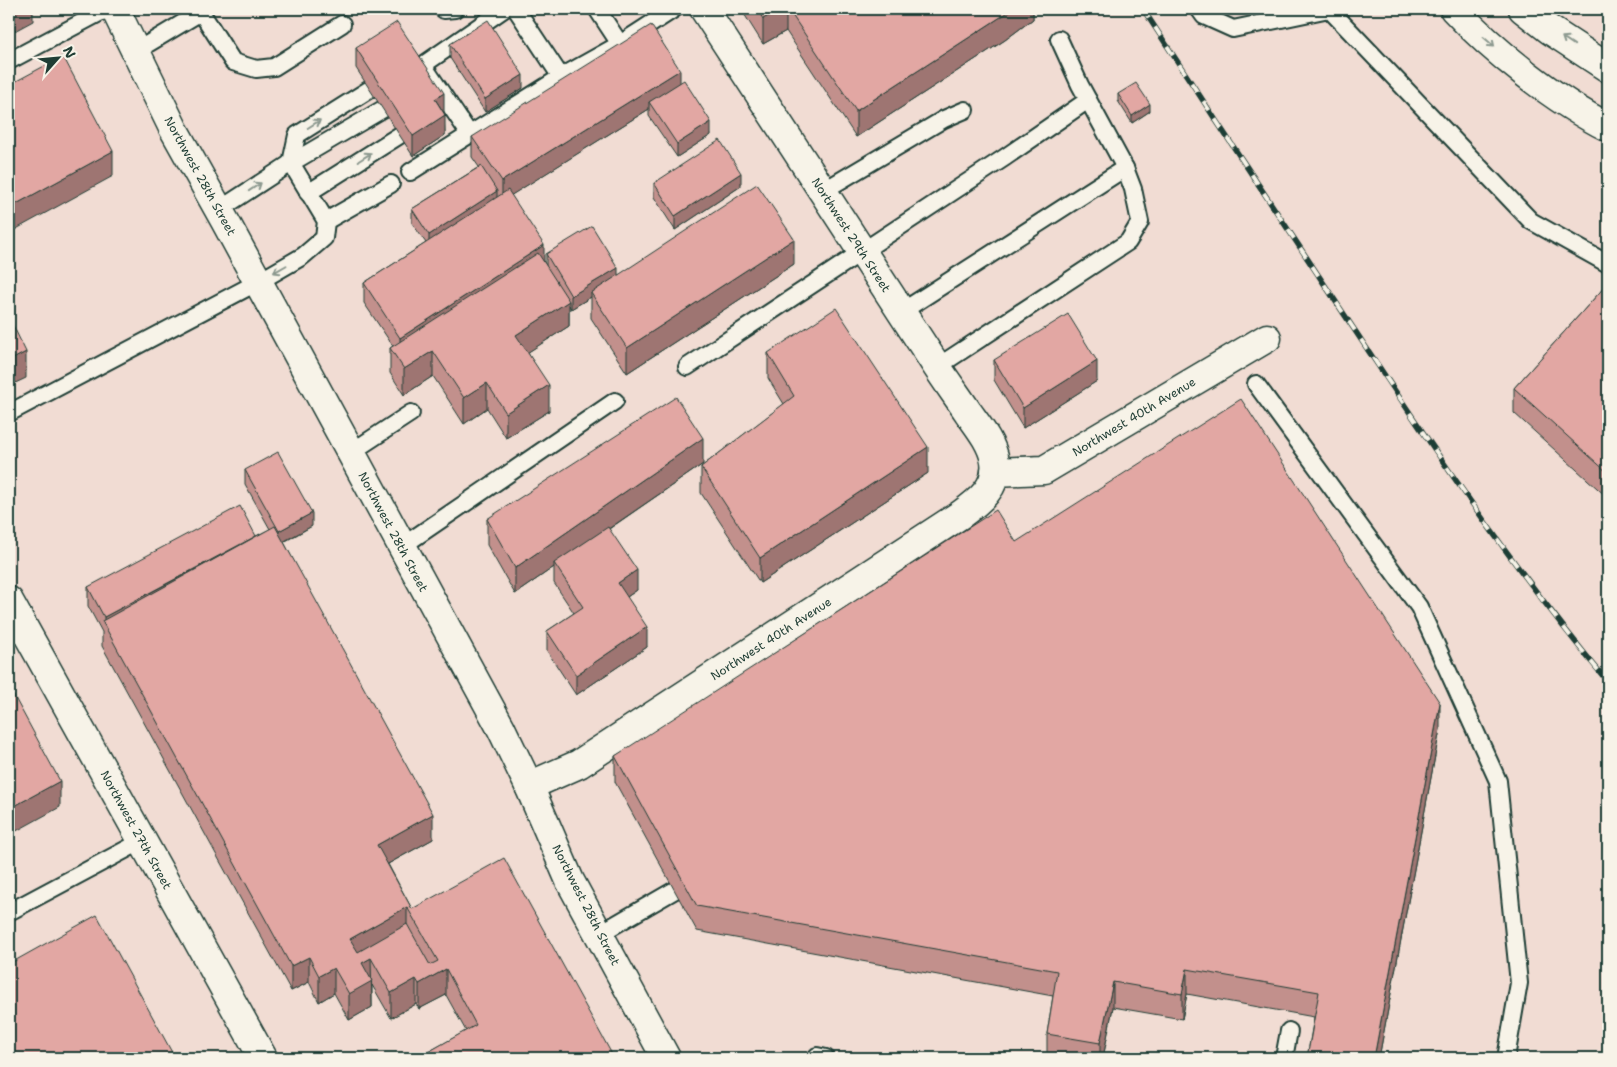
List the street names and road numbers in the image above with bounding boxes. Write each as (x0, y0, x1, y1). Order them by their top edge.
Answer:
street label: Northwest 28th Street (161, 114, 239, 238)
street label: Northwest 29th Street (808, 175, 894, 295)
street label: Northwest 40th Avenue (1069, 374, 1199, 460)
street label: Northwest 28th Street (355, 469, 431, 595)
street label: Northwest 40th Avenue (707, 594, 835, 684)
street label: Northwest 27th Street (97, 768, 175, 892)
street label: Northwest 28th Street (548, 842, 624, 968)

